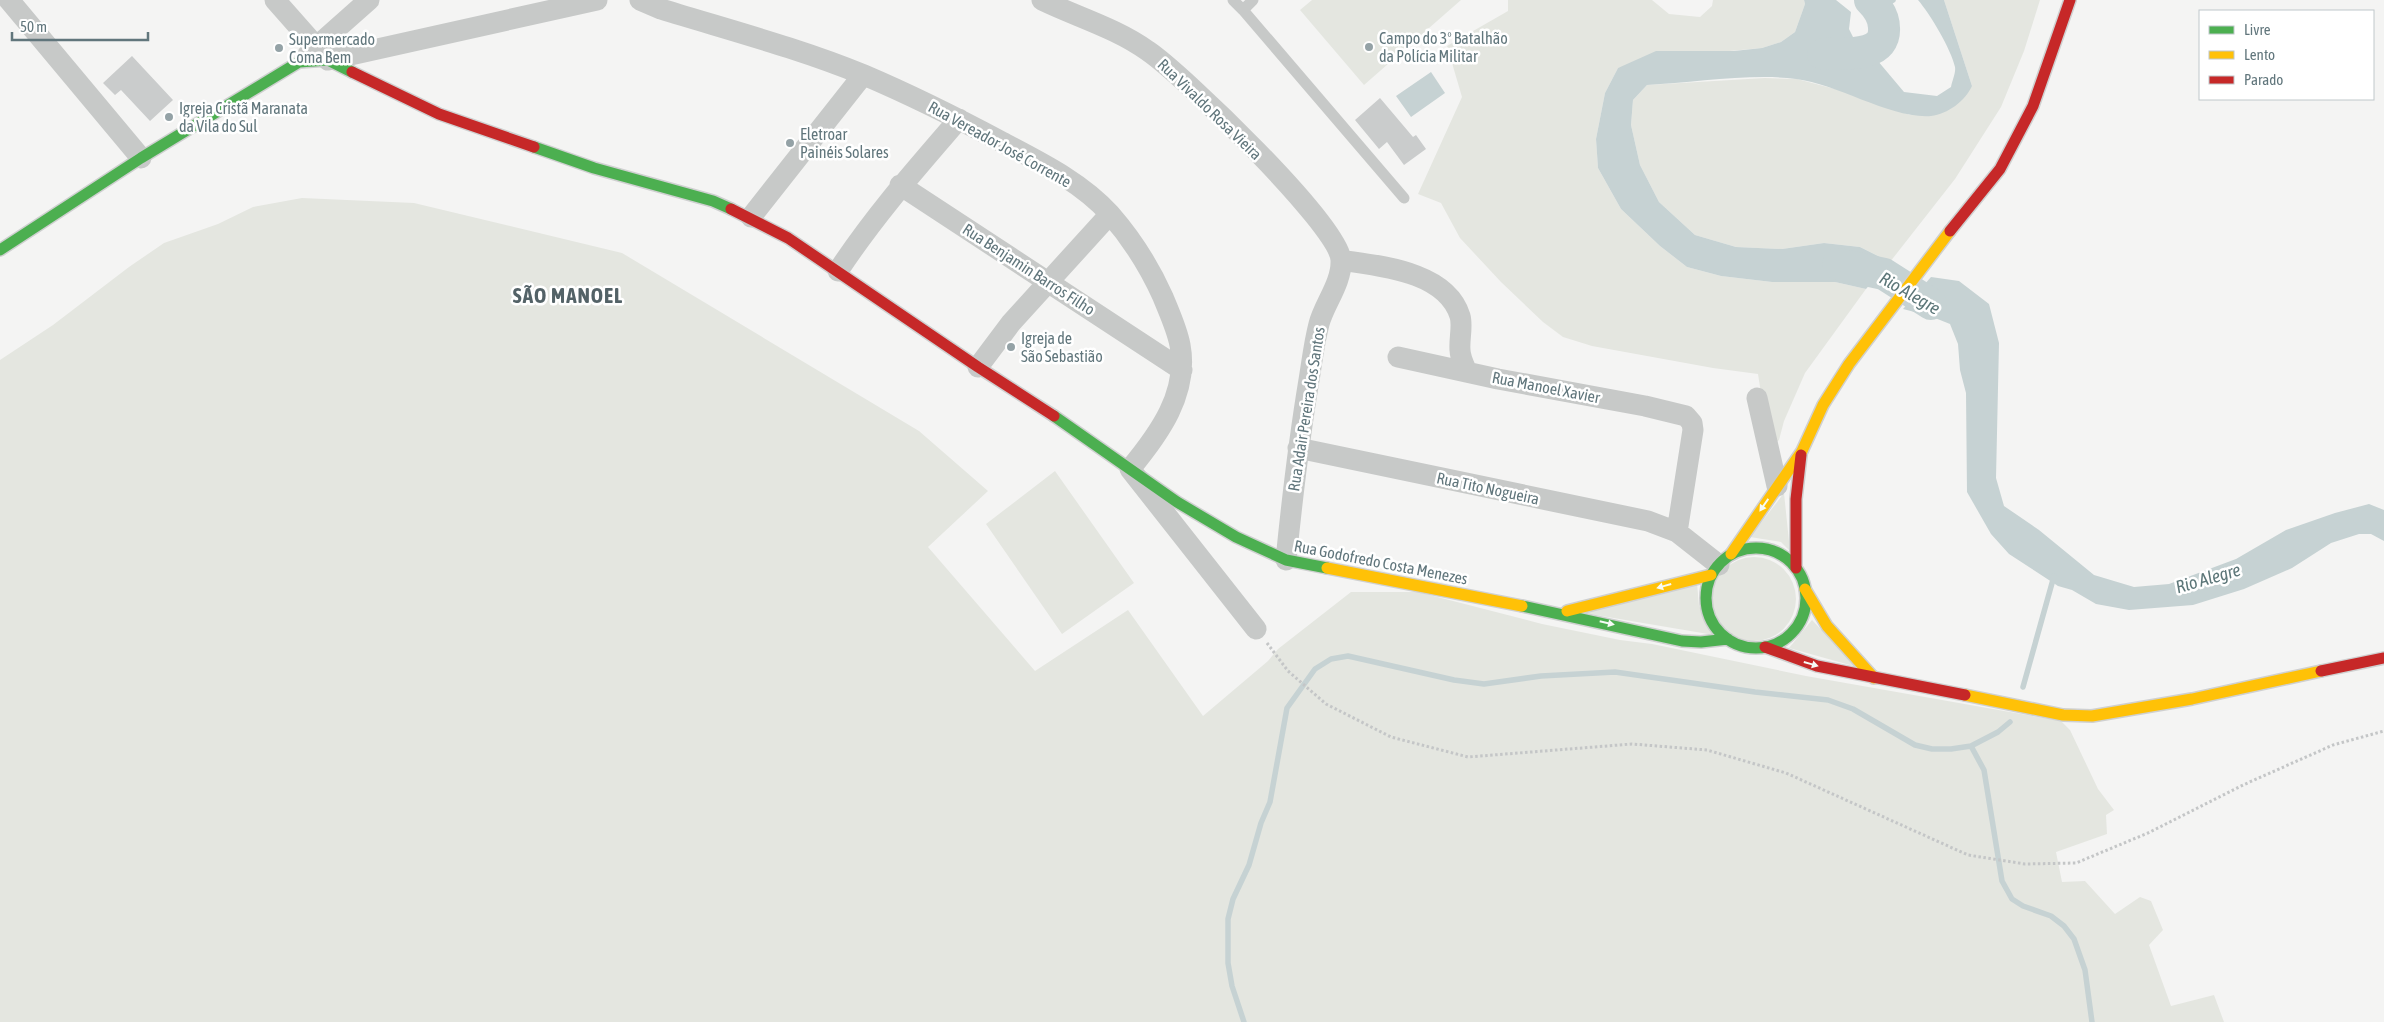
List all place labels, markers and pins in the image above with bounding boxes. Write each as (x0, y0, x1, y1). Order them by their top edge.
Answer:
place label: Campo do 3º Batalhão da Polícia Militar (1379, 29, 1508, 65)
place label: Supermercado Coma Bem (289, 30, 375, 66)
marker: Campo do 3º Batalhão da Polícia Militar (1363, 41, 1375, 53)
marker: Supermercado Coma Bem (273, 42, 285, 54)
place label: Igreja Cristã Maranata da Vila do Sul (179, 99, 308, 135)
marker: Igreja Cristã Maranata da Vila do Sul (163, 111, 175, 123)
place label: Eletroar Painéis Solares (800, 125, 889, 161)
marker: Eletroar Painéis Solares (784, 137, 796, 149)
place label: Igreja de São Sebastião (1021, 329, 1103, 365)
marker: Igreja de São Sebastião (1005, 341, 1017, 353)

